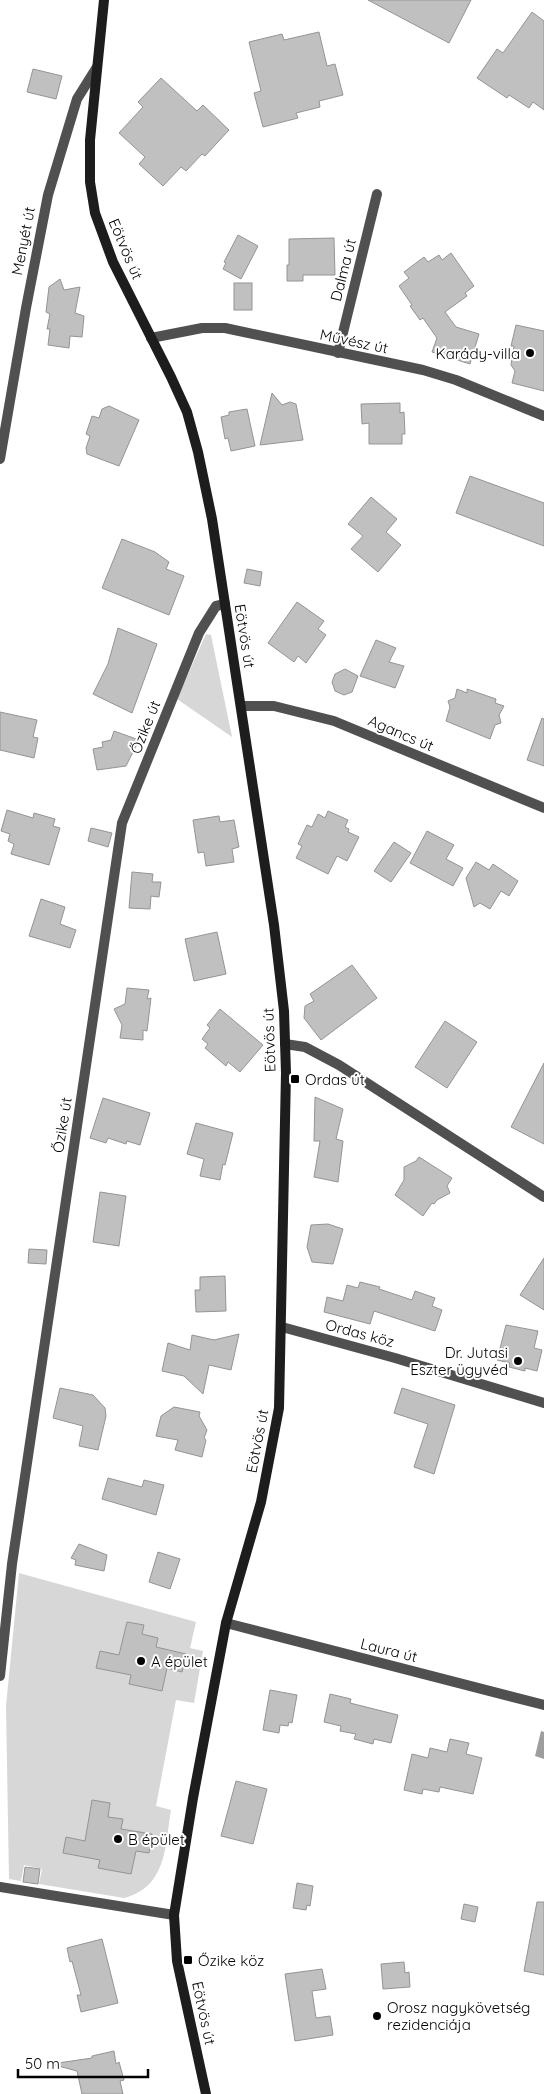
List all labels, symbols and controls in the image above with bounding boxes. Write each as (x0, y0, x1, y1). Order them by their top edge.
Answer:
street label: Menyét út (7, 205, 39, 277)
street label: Eötvös út (105, 216, 147, 282)
street label: Dalma út (326, 237, 360, 303)
street label: Művész út (318, 325, 390, 357)
place label: Karády-villa (436, 344, 520, 363)
marker: Karády-villa (524, 347, 536, 359)
street label: Eötvös út (231, 603, 259, 669)
street label: Őzike út (126, 698, 164, 756)
street label: Agancs út (365, 711, 437, 755)
street label: Eötvös út (258, 1007, 280, 1073)
place label: Ordas út (305, 1070, 365, 1089)
marker: Ordas út (289, 1073, 301, 1085)
street label: Őzike út (48, 1096, 76, 1154)
street label: Ordas köz (324, 1315, 396, 1351)
place label: Dr. Jutasi Eszter ügyvéd (410, 1343, 508, 1379)
marker: Dr. Jutasi Eszter ügyvéd (512, 1355, 524, 1367)
street label: Eötvös út (242, 1408, 272, 1474)
street label: Laura út (359, 1634, 419, 1666)
place label: A épület (151, 1652, 208, 1671)
marker: A épület (135, 1655, 147, 1667)
place label: B épület (128, 1830, 185, 1849)
marker: B épület (112, 1833, 124, 1845)
place label: Őzike köz (198, 1951, 264, 1970)
marker: Őzike köz (182, 1954, 194, 1966)
street label: Eötvös út (188, 1980, 220, 2046)
place label: Orosz nagykövetség rezidenciája (387, 1998, 530, 2034)
marker: Orosz nagykövetség rezidenciája (371, 2010, 383, 2022)
scale bar (18, 2046, 148, 2078)
text: 50 m (25, 2054, 60, 2073)

